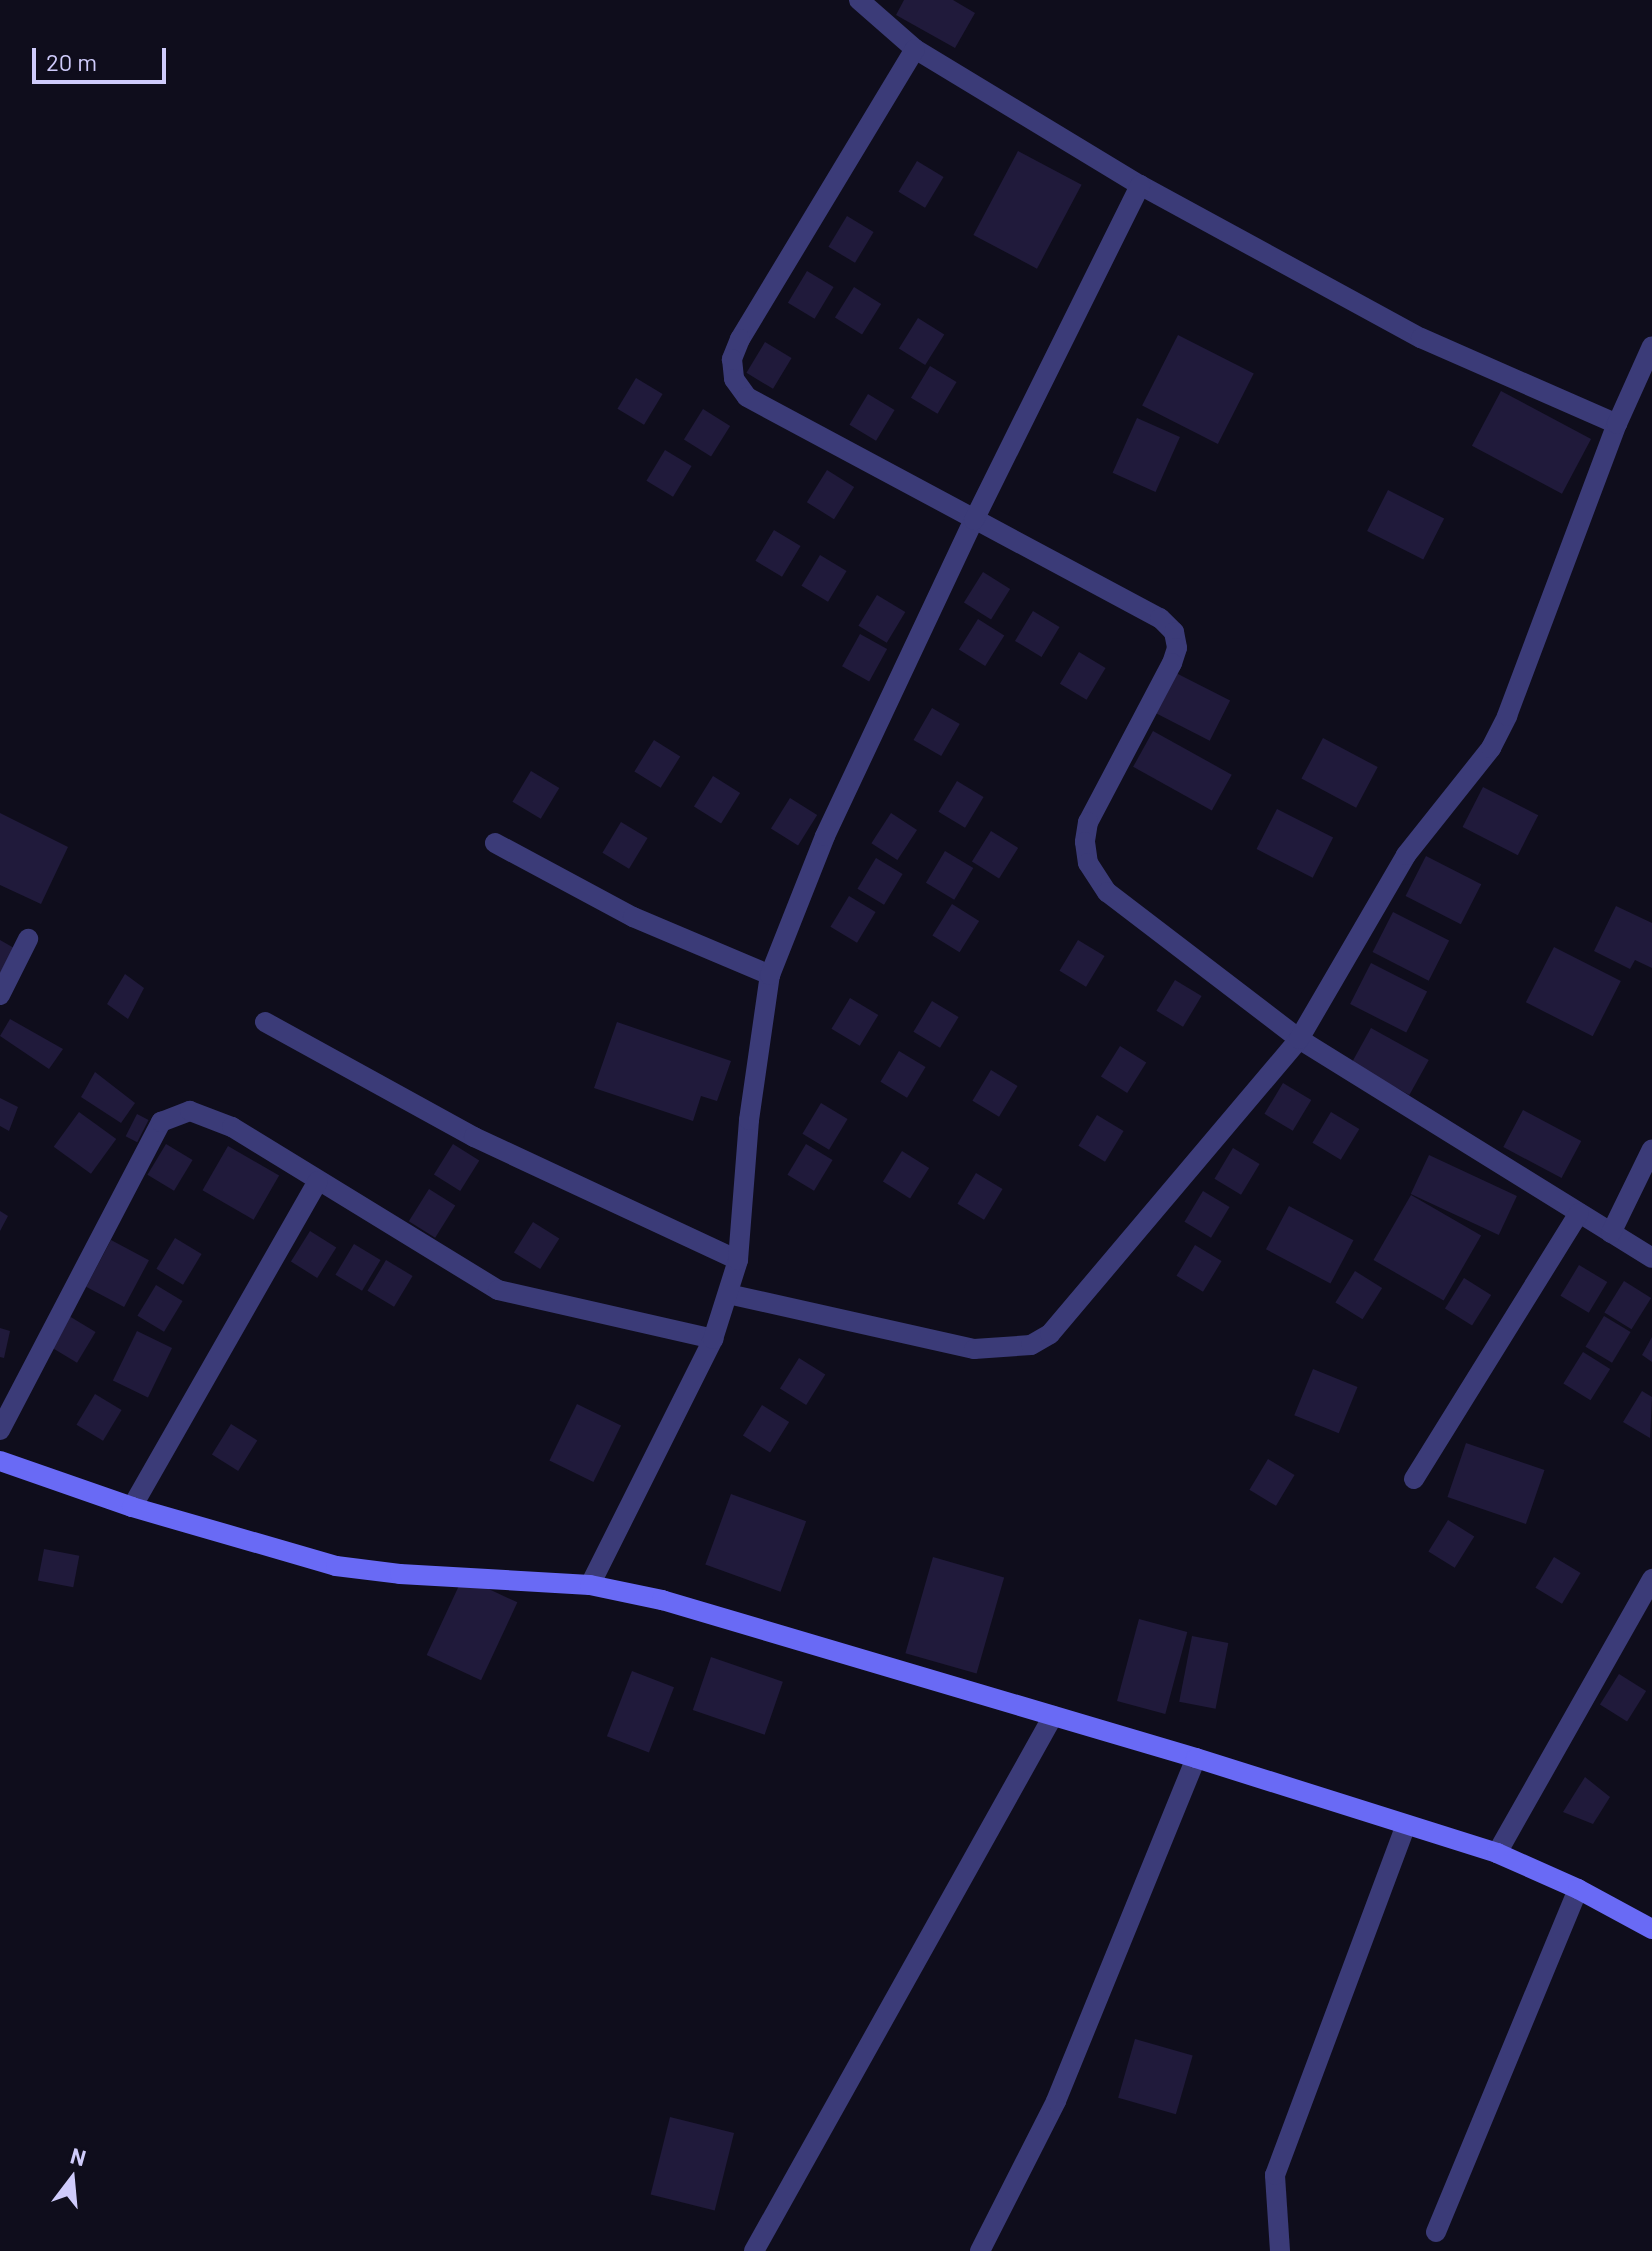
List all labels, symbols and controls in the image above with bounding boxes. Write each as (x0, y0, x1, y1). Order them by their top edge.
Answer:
scale bar (36, 32, 170, 82)
text: 20 m (46, 47, 97, 76)
north arrow (32, 2139, 112, 2219)
text: N (68, 2141, 89, 2170)

